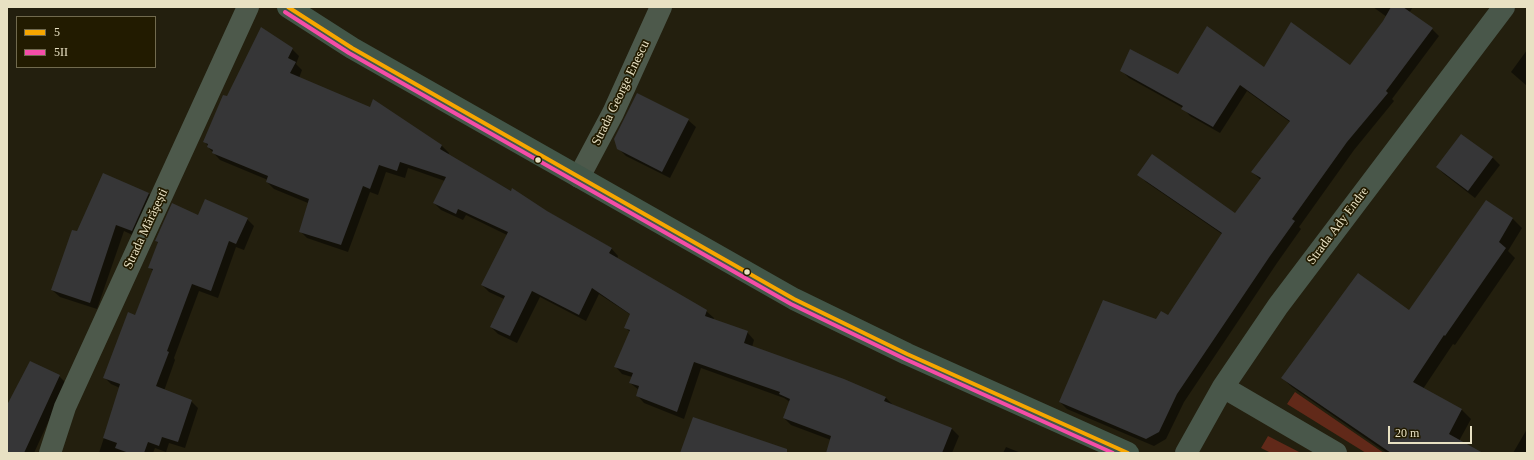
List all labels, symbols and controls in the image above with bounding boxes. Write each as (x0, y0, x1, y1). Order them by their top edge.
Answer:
legend (16, 16, 156, 68)
text: 5 (54, 25, 60, 39)
street label: Strada George Enescu (589, 38, 653, 148)
text: 5II (54, 45, 68, 59)
unlabelled marker (533, 155, 543, 165)
street label: Strada Ady Endre (1304, 184, 1372, 268)
street label: Strada Mărășești (121, 186, 171, 272)
unlabelled marker (742, 267, 752, 277)
scale bar (1390, 418, 1474, 444)
text: 20 m (1395, 426, 1419, 440)

